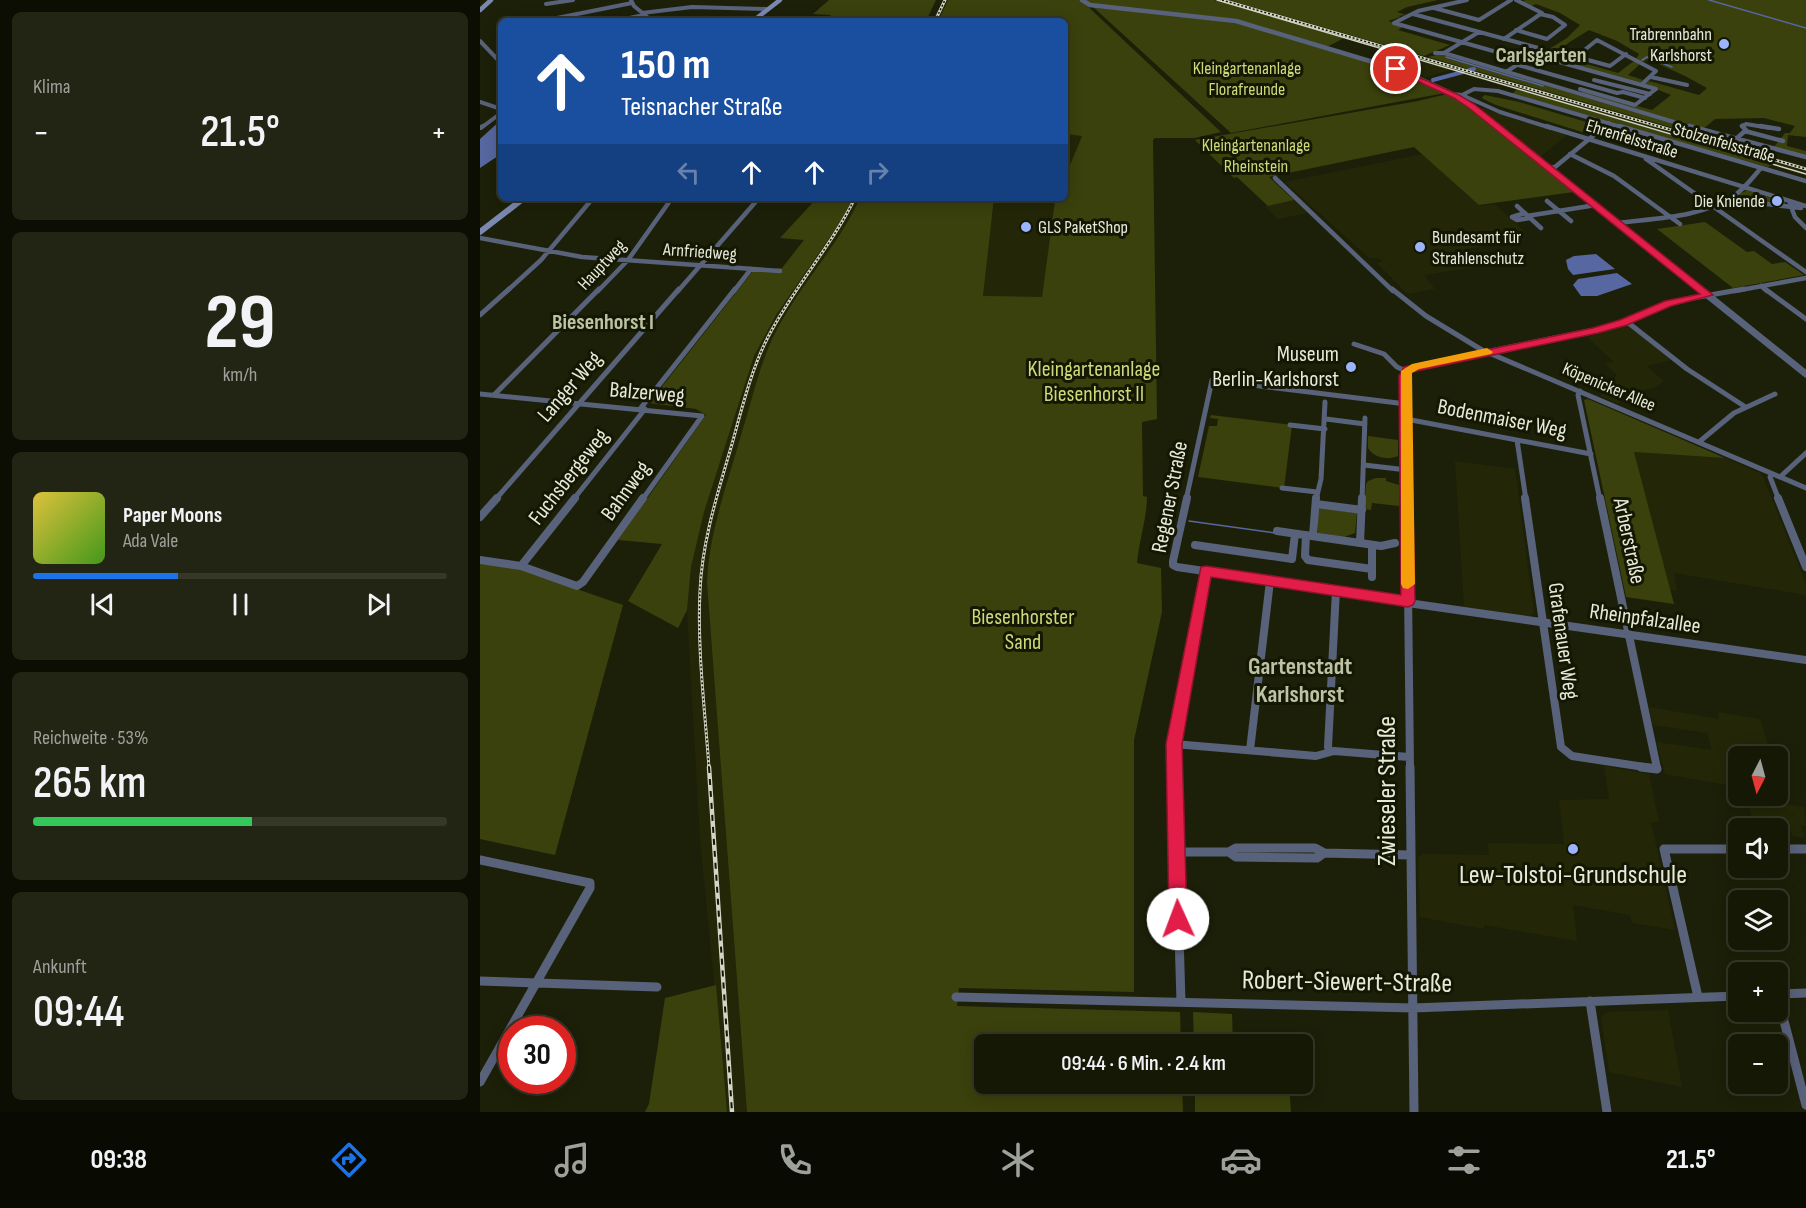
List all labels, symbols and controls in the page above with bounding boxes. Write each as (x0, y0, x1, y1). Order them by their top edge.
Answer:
place label: Trabrennbahn Karlshorst (1629, 24, 1712, 66)
marker: Trabrennbahn Karlshorst (1717, 37, 1731, 51)
text: 150 m (621, 40, 710, 91)
icon: ahead (522, 42, 600, 120)
district label: Carlsgarten (1495, 42, 1587, 69)
pin (1370, 43, 1421, 94)
icon: arrive (1379, 52, 1412, 85)
park label: Kleingartenanlage Florafreunde (1193, 58, 1301, 100)
text: Klima (33, 75, 71, 99)
text: Teisnacher Straße (621, 91, 783, 123)
text: 21.5° (200, 105, 280, 160)
text: − (33, 113, 49, 153)
text: + (431, 113, 447, 153)
street label: Ehrenfelsstraße (1583, 115, 1681, 163)
street label: Stolzenfelsstraße (1671, 118, 1777, 168)
park label: Kleingartenanlage Rheinstein (1202, 135, 1310, 177)
icon: left (672, 156, 705, 189)
icon: ahead (735, 156, 768, 189)
icon: ahead (798, 156, 831, 189)
icon: right (861, 156, 894, 189)
place label: Die Kniende (1694, 191, 1765, 212)
marker: Die Kniende (1770, 194, 1784, 208)
place label: GLS PaketShop (1038, 217, 1128, 238)
marker: GLS PaketShop (1019, 220, 1033, 234)
place label: Bundesamt für Strahlenschutz (1432, 227, 1524, 269)
street label: Hauptweg (574, 236, 630, 294)
street label: Arnfriedweg (661, 239, 738, 265)
marker: Bundesamt für Strahlenschutz (1413, 240, 1427, 254)
text: 29 (204, 277, 276, 370)
district label: Biesenhorst I (552, 309, 654, 336)
place label: Museum Berlin-Karlshorst (1212, 341, 1339, 393)
street label: Langer Weg (532, 346, 608, 428)
park label: Kleingartenanlage Biesenhorst II (1028, 356, 1160, 408)
street label: Köpenicker Allee (1559, 358, 1659, 416)
marker: Museum Berlin-Karlshorst (1344, 360, 1358, 374)
text: km/h (223, 363, 257, 387)
street label: Balzerweg (608, 376, 686, 410)
street label: Bodenmaiser Weg (1435, 393, 1569, 445)
street label: Fuchsbergeweg (523, 423, 615, 530)
street label: Regener Straße (1146, 439, 1194, 555)
street label: Bahnweg (595, 456, 657, 526)
street label: Arberstraße (1607, 495, 1651, 586)
text: Paper Moons (123, 502, 222, 529)
text: Ada Vale (123, 529, 178, 553)
street label: Grafenauer Weg (1541, 581, 1585, 701)
icon: previous (86, 588, 119, 621)
icon: pause (224, 588, 257, 621)
icon: next (362, 588, 395, 621)
street label: Rheinpfalzallee (1588, 598, 1702, 640)
park label: Biesenhorster Sand (971, 604, 1075, 656)
district label: Gartenstadt Karlshorst (1248, 652, 1352, 709)
street label: Zwieseler Straße (1371, 716, 1403, 866)
text: Reichweite · 53% (33, 726, 148, 750)
north arrow (1728, 746, 1788, 806)
map controls (1728, 746, 1788, 1094)
text: 265 km (33, 756, 147, 811)
button: sound (1728, 818, 1788, 878)
marker: Lew-Tolstoi-Grundschule (1566, 842, 1580, 856)
place label: Lew-Tolstoi-Grundschule (1459, 859, 1687, 891)
position arrow (1146, 887, 1210, 951)
button: layers (1728, 890, 1788, 950)
text: Ankunft (33, 955, 87, 979)
button: + (1728, 962, 1788, 1022)
street label: Robert-Siewert-Straße (1242, 964, 1452, 1000)
text: 09:44 (33, 985, 124, 1040)
speed limit sign: 30 (498, 1016, 576, 1094)
button: − (1728, 1034, 1788, 1094)
text: 09:44 · 6 Min. · 2.4 km (1061, 1050, 1226, 1077)
icon: directions (328, 1139, 370, 1181)
icon: music (551, 1139, 593, 1181)
icon: phone (774, 1139, 816, 1181)
icon: climate (997, 1139, 1039, 1181)
icon: car (1220, 1139, 1262, 1181)
icon: filters (1443, 1139, 1485, 1181)
text: 09:38 (90, 1144, 147, 1176)
text: 21.5° (1666, 1144, 1715, 1176)

